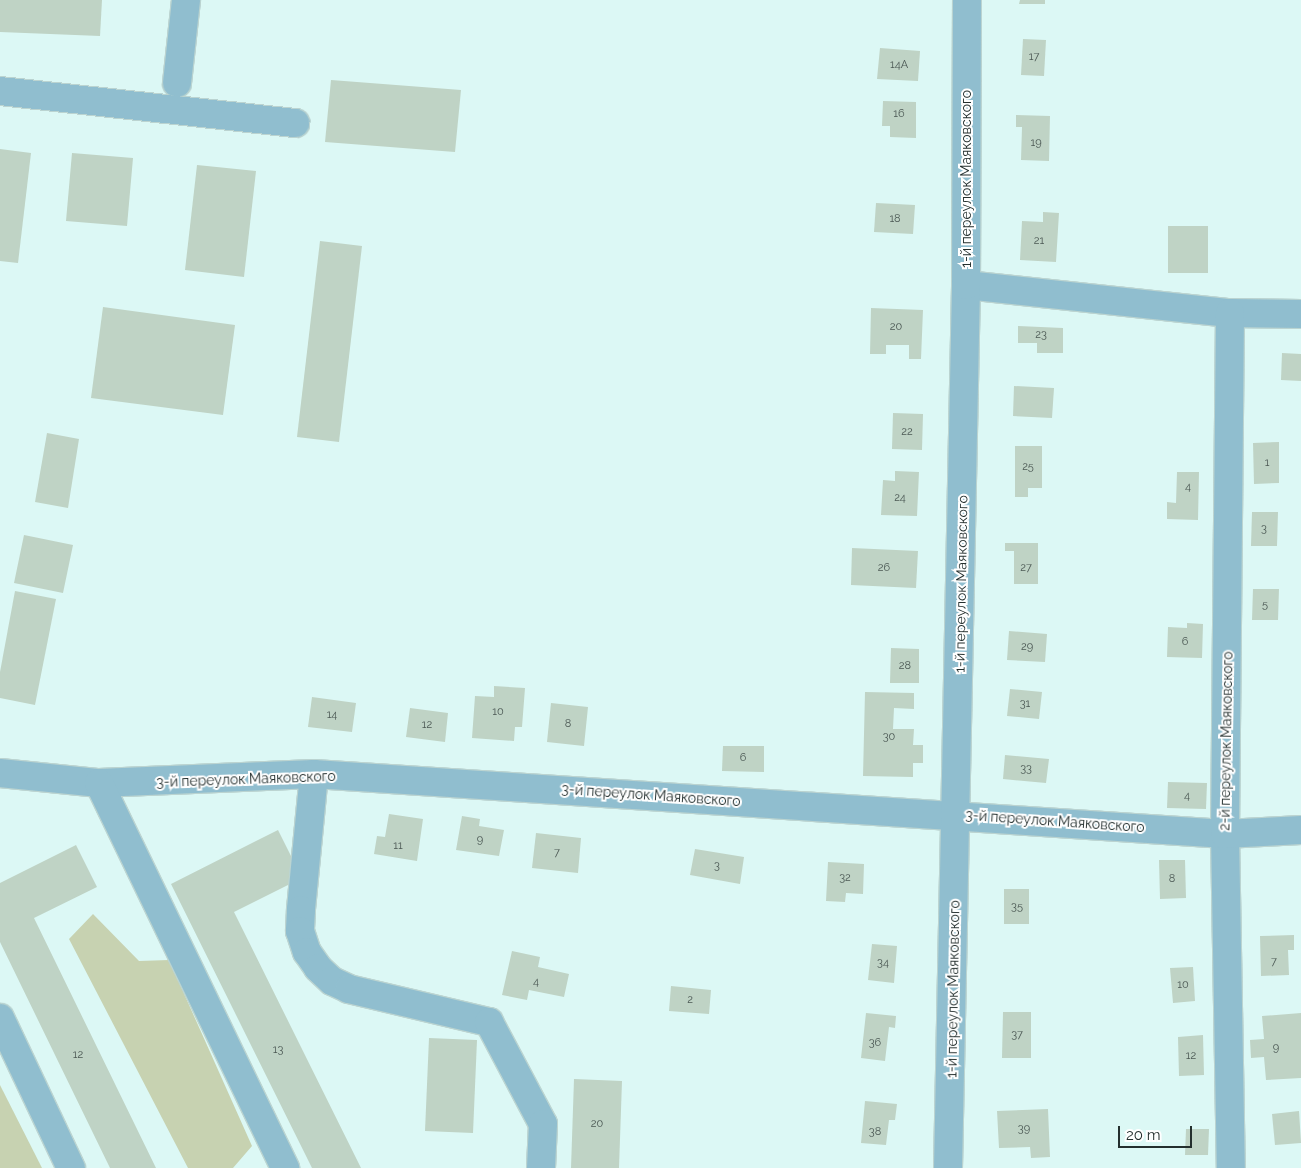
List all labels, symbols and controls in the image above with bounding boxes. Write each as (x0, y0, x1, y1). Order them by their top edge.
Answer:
house number: 17 (1029, 50, 1039, 64)
house number: 14А (890, 58, 908, 72)
street label: 1-й переулок Маяковского (958, 90, 974, 268)
house number: 16 (893, 107, 905, 121)
house number: 19 (1030, 136, 1042, 150)
house number: 18 (889, 212, 901, 226)
house number: 21 (1034, 234, 1044, 248)
house number: 20 (890, 320, 902, 334)
house number: 23 (1035, 328, 1047, 342)
house number: 22 (901, 425, 913, 439)
house number: 1 (1265, 456, 1269, 470)
house number: 25 (1022, 460, 1034, 474)
house number: 4 (1185, 480, 1191, 494)
house number: 24 (894, 491, 906, 505)
street label: 1-й переулок Маяковского (951, 495, 971, 673)
house number: 3 (1261, 522, 1267, 536)
house number: 26 (878, 561, 890, 575)
house number: 27 (1020, 561, 1032, 575)
house number: 5 (1262, 598, 1268, 612)
house number: 6 (1182, 635, 1188, 649)
house number: 29 (1021, 640, 1033, 654)
street label: 2-й переулок Маяковского (1216, 651, 1236, 831)
house number: 28 (899, 659, 911, 673)
house number: 31 (1020, 697, 1030, 711)
house number: 10 (492, 705, 504, 719)
house number: 14 (327, 708, 337, 722)
house number: 8 (565, 717, 571, 731)
house number: 12 (422, 718, 432, 732)
house number: 30 (883, 730, 895, 744)
house number: 6 (740, 751, 746, 765)
house number: 33 (1020, 762, 1032, 776)
street label: 3-й переулок Маяковского (156, 767, 336, 791)
street label: 3-й переулок Маяковского (561, 780, 741, 810)
house number: 4 (1184, 789, 1190, 803)
street label: 3-й переулок Маяковского (965, 806, 1145, 836)
house number: 9 (477, 833, 483, 847)
house number: 11 (393, 839, 403, 853)
house number: 7 (554, 846, 560, 860)
house number: 3 (714, 859, 720, 873)
house number: 32 (839, 871, 851, 885)
house number: 8 (1169, 872, 1175, 886)
street label: 1-й переулок Маяковского (943, 900, 963, 1078)
house number: 35 (1011, 900, 1023, 914)
house number: 7 (1271, 955, 1277, 969)
house number: 34 (877, 956, 889, 970)
house number: 4 (533, 975, 539, 989)
house number: 10 (1177, 978, 1189, 992)
house number: 2 (687, 993, 693, 1007)
house number: 37 (1011, 1028, 1023, 1042)
house number: 36 (869, 1036, 881, 1050)
house number: 9 (1273, 1041, 1279, 1055)
house number: 13 (273, 1043, 283, 1057)
house number: 12 (73, 1048, 83, 1062)
house number: 12 (1186, 1049, 1196, 1063)
scale bar (1121, 1116, 1195, 1148)
house number: 20 (591, 1117, 603, 1131)
house number: 39 (1018, 1122, 1030, 1136)
house number: 38 (869, 1125, 881, 1139)
text: 20 m (1126, 1126, 1161, 1144)

